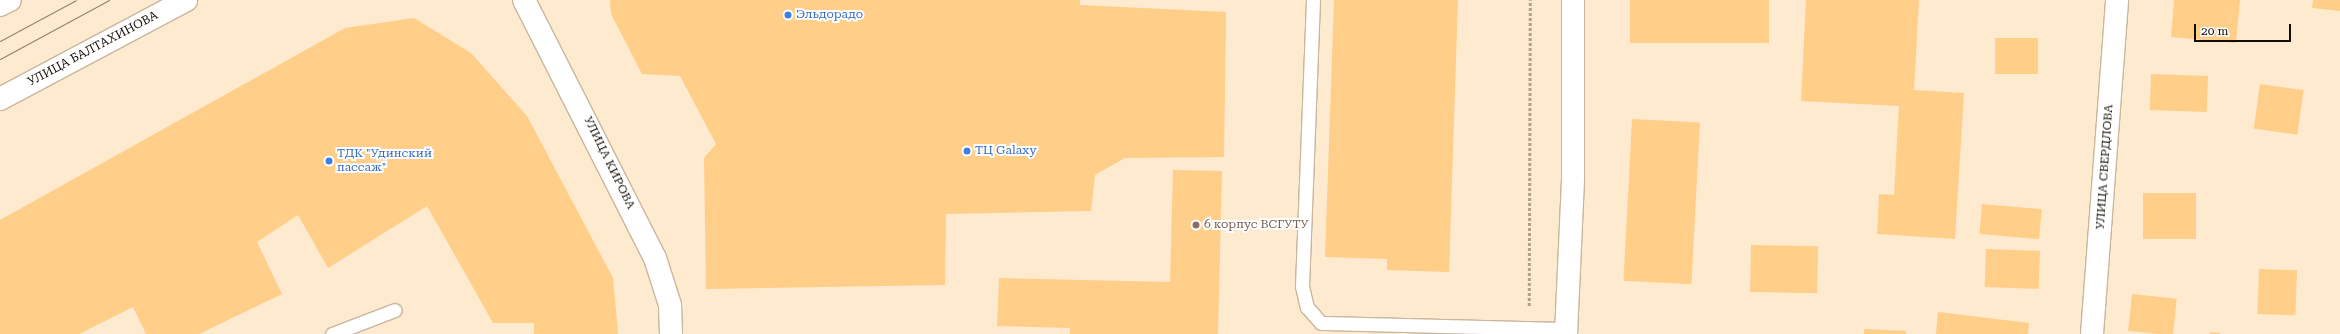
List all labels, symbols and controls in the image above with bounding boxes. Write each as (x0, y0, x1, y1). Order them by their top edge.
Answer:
place label: Эльдорадо (796, 8, 863, 22)
street label: УЛИЦА БАЛТАХИНОВА (25, 9, 161, 89)
marker: Эльдорадо (783, 10, 793, 20)
scale bar (2196, 16, 2293, 42)
text: 20 m (2201, 24, 2228, 38)
street label: УЛИЦА СВЕРДЛОВА (2093, 104, 2117, 230)
street label: УЛИЦА КИРОВА (580, 114, 638, 212)
place label: ТЦ Galaxy (975, 144, 1037, 158)
marker: ТЦ Galaxy (962, 146, 972, 156)
place label: ТДК "Удинский пассаж" (337, 147, 432, 175)
marker: ТДК "Удинский пассаж" (324, 156, 334, 166)
place label: 6 корпус ВСГУТУ (1204, 218, 1309, 232)
marker: 6 корпус ВСГУТУ (1191, 220, 1201, 230)

